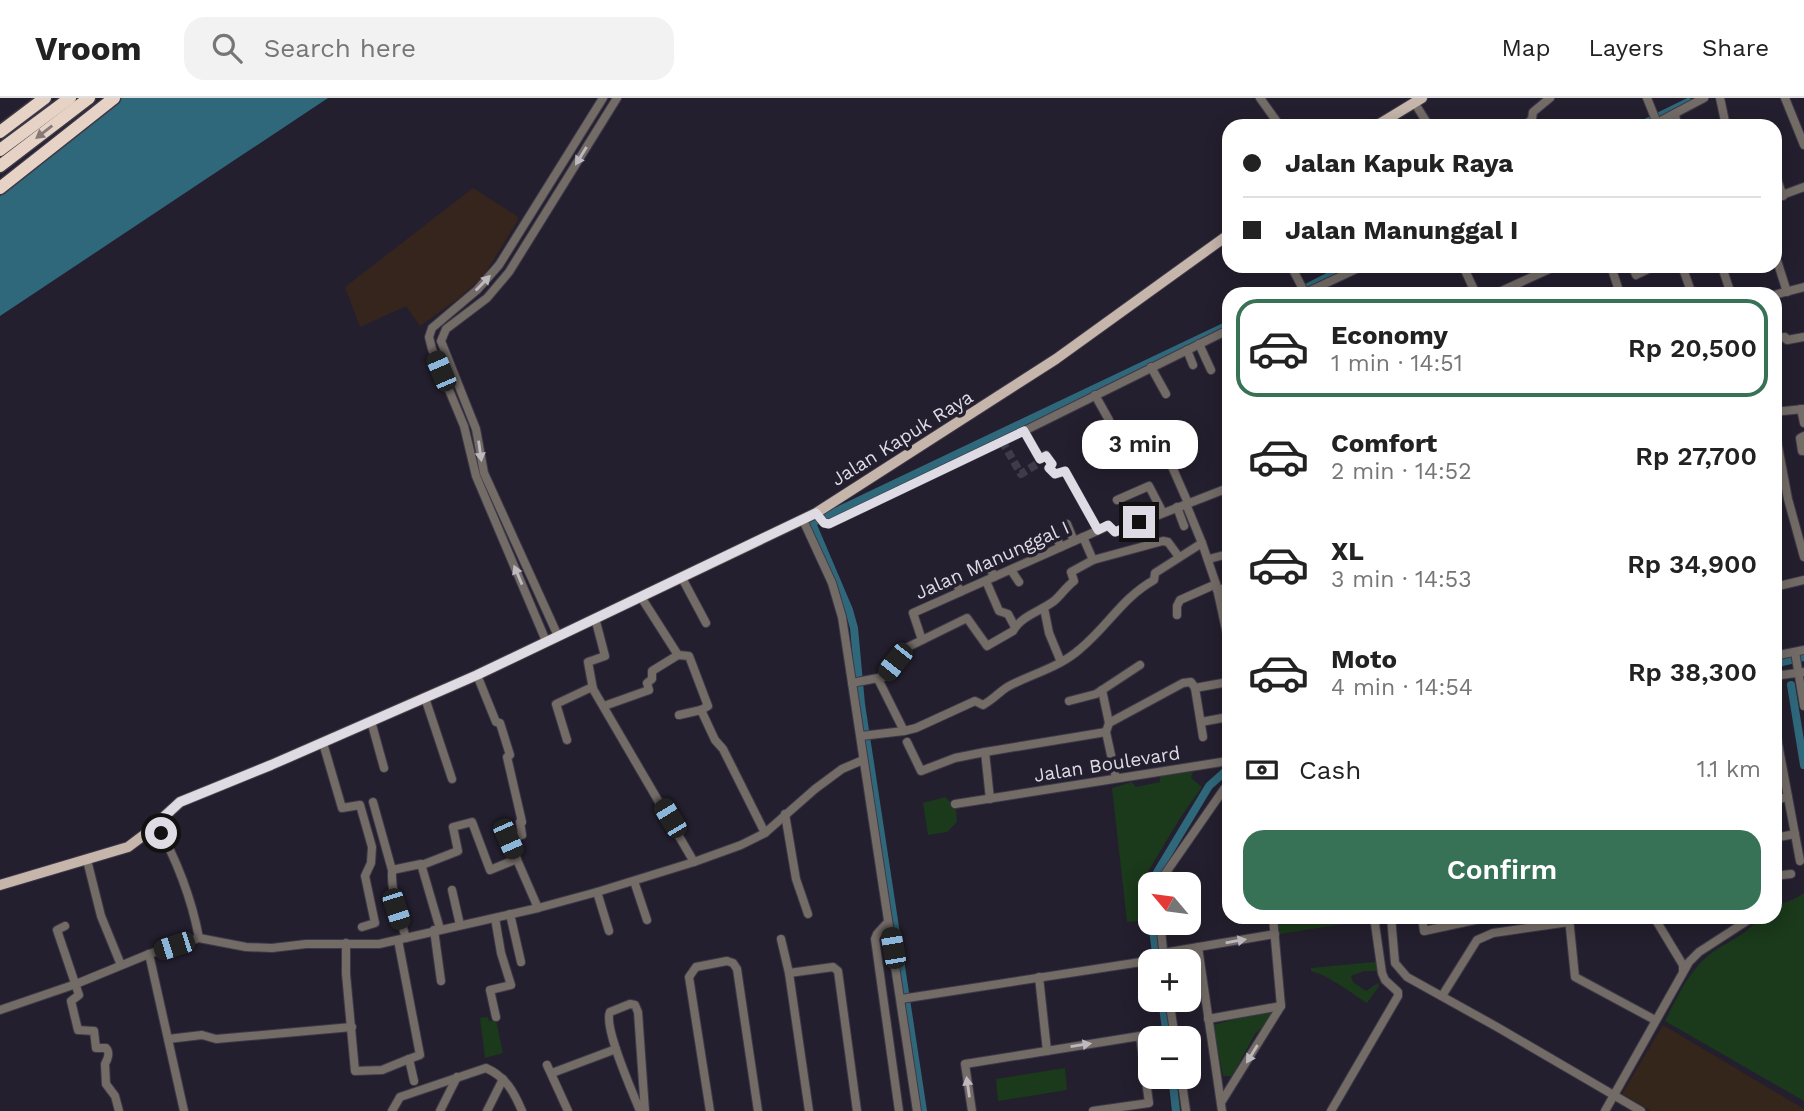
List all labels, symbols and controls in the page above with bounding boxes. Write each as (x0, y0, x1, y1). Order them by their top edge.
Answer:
search box (184, 17, 674, 80)
text: Vroom (35, 29, 142, 68)
icon: search (208, 29, 246, 67)
text: Search here (264, 33, 416, 63)
text: Map (1502, 34, 1550, 62)
text: Layers (1588, 34, 1664, 62)
text: Share (1702, 34, 1769, 62)
one-way arrow (36, 125, 54, 140)
one-way arrow (574, 146, 587, 166)
text: Jalan Kapuk Raya (1285, 148, 1513, 178)
text: Jalan Manunggal I (1285, 215, 1518, 245)
one-way arrow (475, 275, 492, 292)
icon: car (1247, 317, 1310, 380)
text: Economy (1331, 320, 1448, 350)
text: Rp 20,500 (1628, 333, 1757, 363)
car (424, 348, 459, 394)
text: 1 min · 14:51 (1331, 350, 1463, 377)
street label: Jalan Kapuk Raya (827, 385, 977, 491)
callout: 3 min (1081, 420, 1197, 470)
icon: car (1247, 425, 1310, 488)
text: Comfort (1331, 428, 1437, 458)
text: 3 min (1108, 431, 1172, 458)
one-way arrow (475, 440, 486, 462)
text: Rp 27,700 (1635, 441, 1757, 471)
text: 2 min · 14:52 (1331, 458, 1472, 485)
route end (1123, 506, 1155, 538)
street label: Jalan Manunggal I (911, 516, 1073, 604)
icon: car (1247, 533, 1310, 596)
text: XL (1331, 536, 1364, 566)
text: Rp 34,900 (1627, 549, 1757, 579)
one-way arrow (512, 564, 523, 585)
text: 3 min · 14:53 (1331, 566, 1472, 593)
car (874, 639, 917, 685)
icon: car (1247, 641, 1310, 704)
text: Moto (1331, 644, 1397, 674)
text: Rp 38,300 (1628, 657, 1757, 687)
text: 4 min · 14:54 (1331, 674, 1473, 701)
street label: Jalan Boulevard (1032, 741, 1182, 787)
icon: cash (1243, 751, 1281, 789)
text: Cash (1299, 755, 1361, 785)
text: 1.1 km (1697, 756, 1761, 783)
car (651, 795, 690, 841)
car (490, 816, 527, 862)
route start (145, 817, 177, 849)
button: Confirm (1243, 830, 1761, 910)
north arrow (1138, 872, 1200, 934)
map controls (1138, 872, 1201, 1089)
car (380, 886, 413, 932)
car (880, 925, 907, 971)
car (151, 930, 198, 962)
one-way arrow (1225, 935, 1247, 946)
button: + (1138, 949, 1201, 1012)
button: − (1138, 1026, 1201, 1089)
one-way arrow (1070, 1039, 1092, 1050)
one-way arrow (1245, 1044, 1258, 1063)
one-way arrow (963, 1076, 974, 1098)

